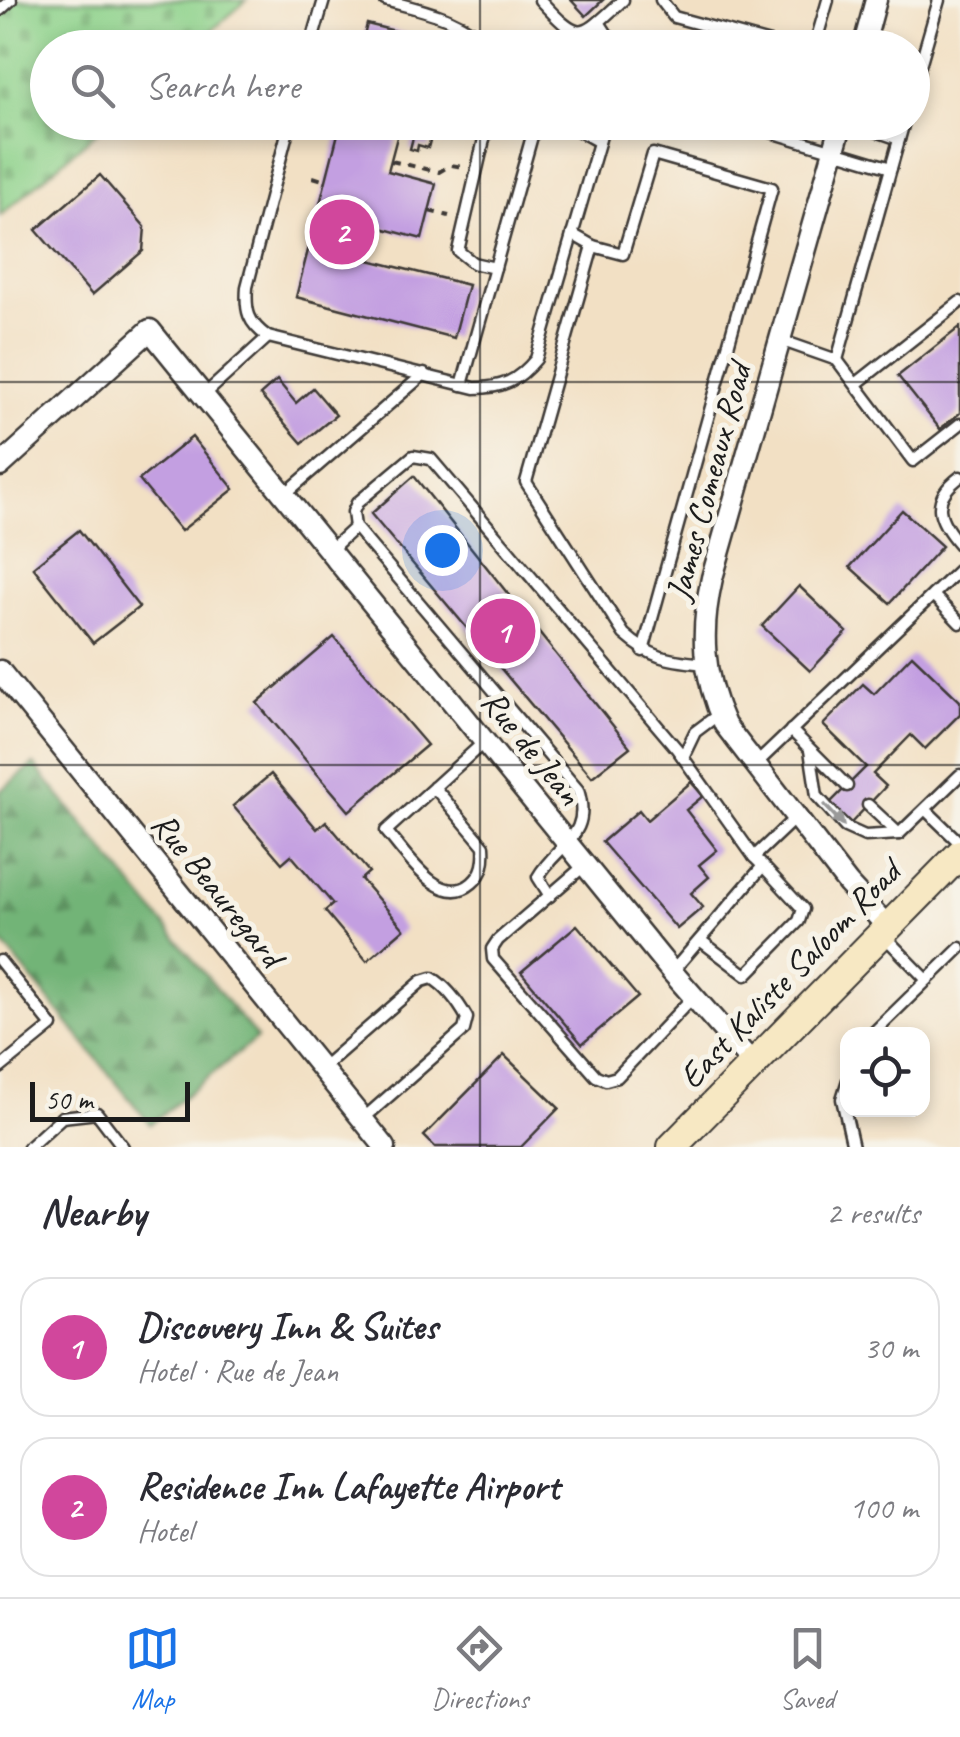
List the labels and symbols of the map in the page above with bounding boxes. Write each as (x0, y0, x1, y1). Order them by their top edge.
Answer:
pin: 2 (310, 194, 374, 270)
street label: James Comeaux Road (655, 354, 763, 607)
your location (417, 525, 468, 576)
pin: 1 (470, 594, 536, 668)
street label: Rue de Jean (471, 680, 592, 814)
street label: Rue Beauregard (142, 803, 297, 980)
one-way arrow (822, 803, 845, 827)
street label: East Kaliste Saloom Road (669, 847, 914, 1098)
scale bar (30, 1077, 190, 1122)

